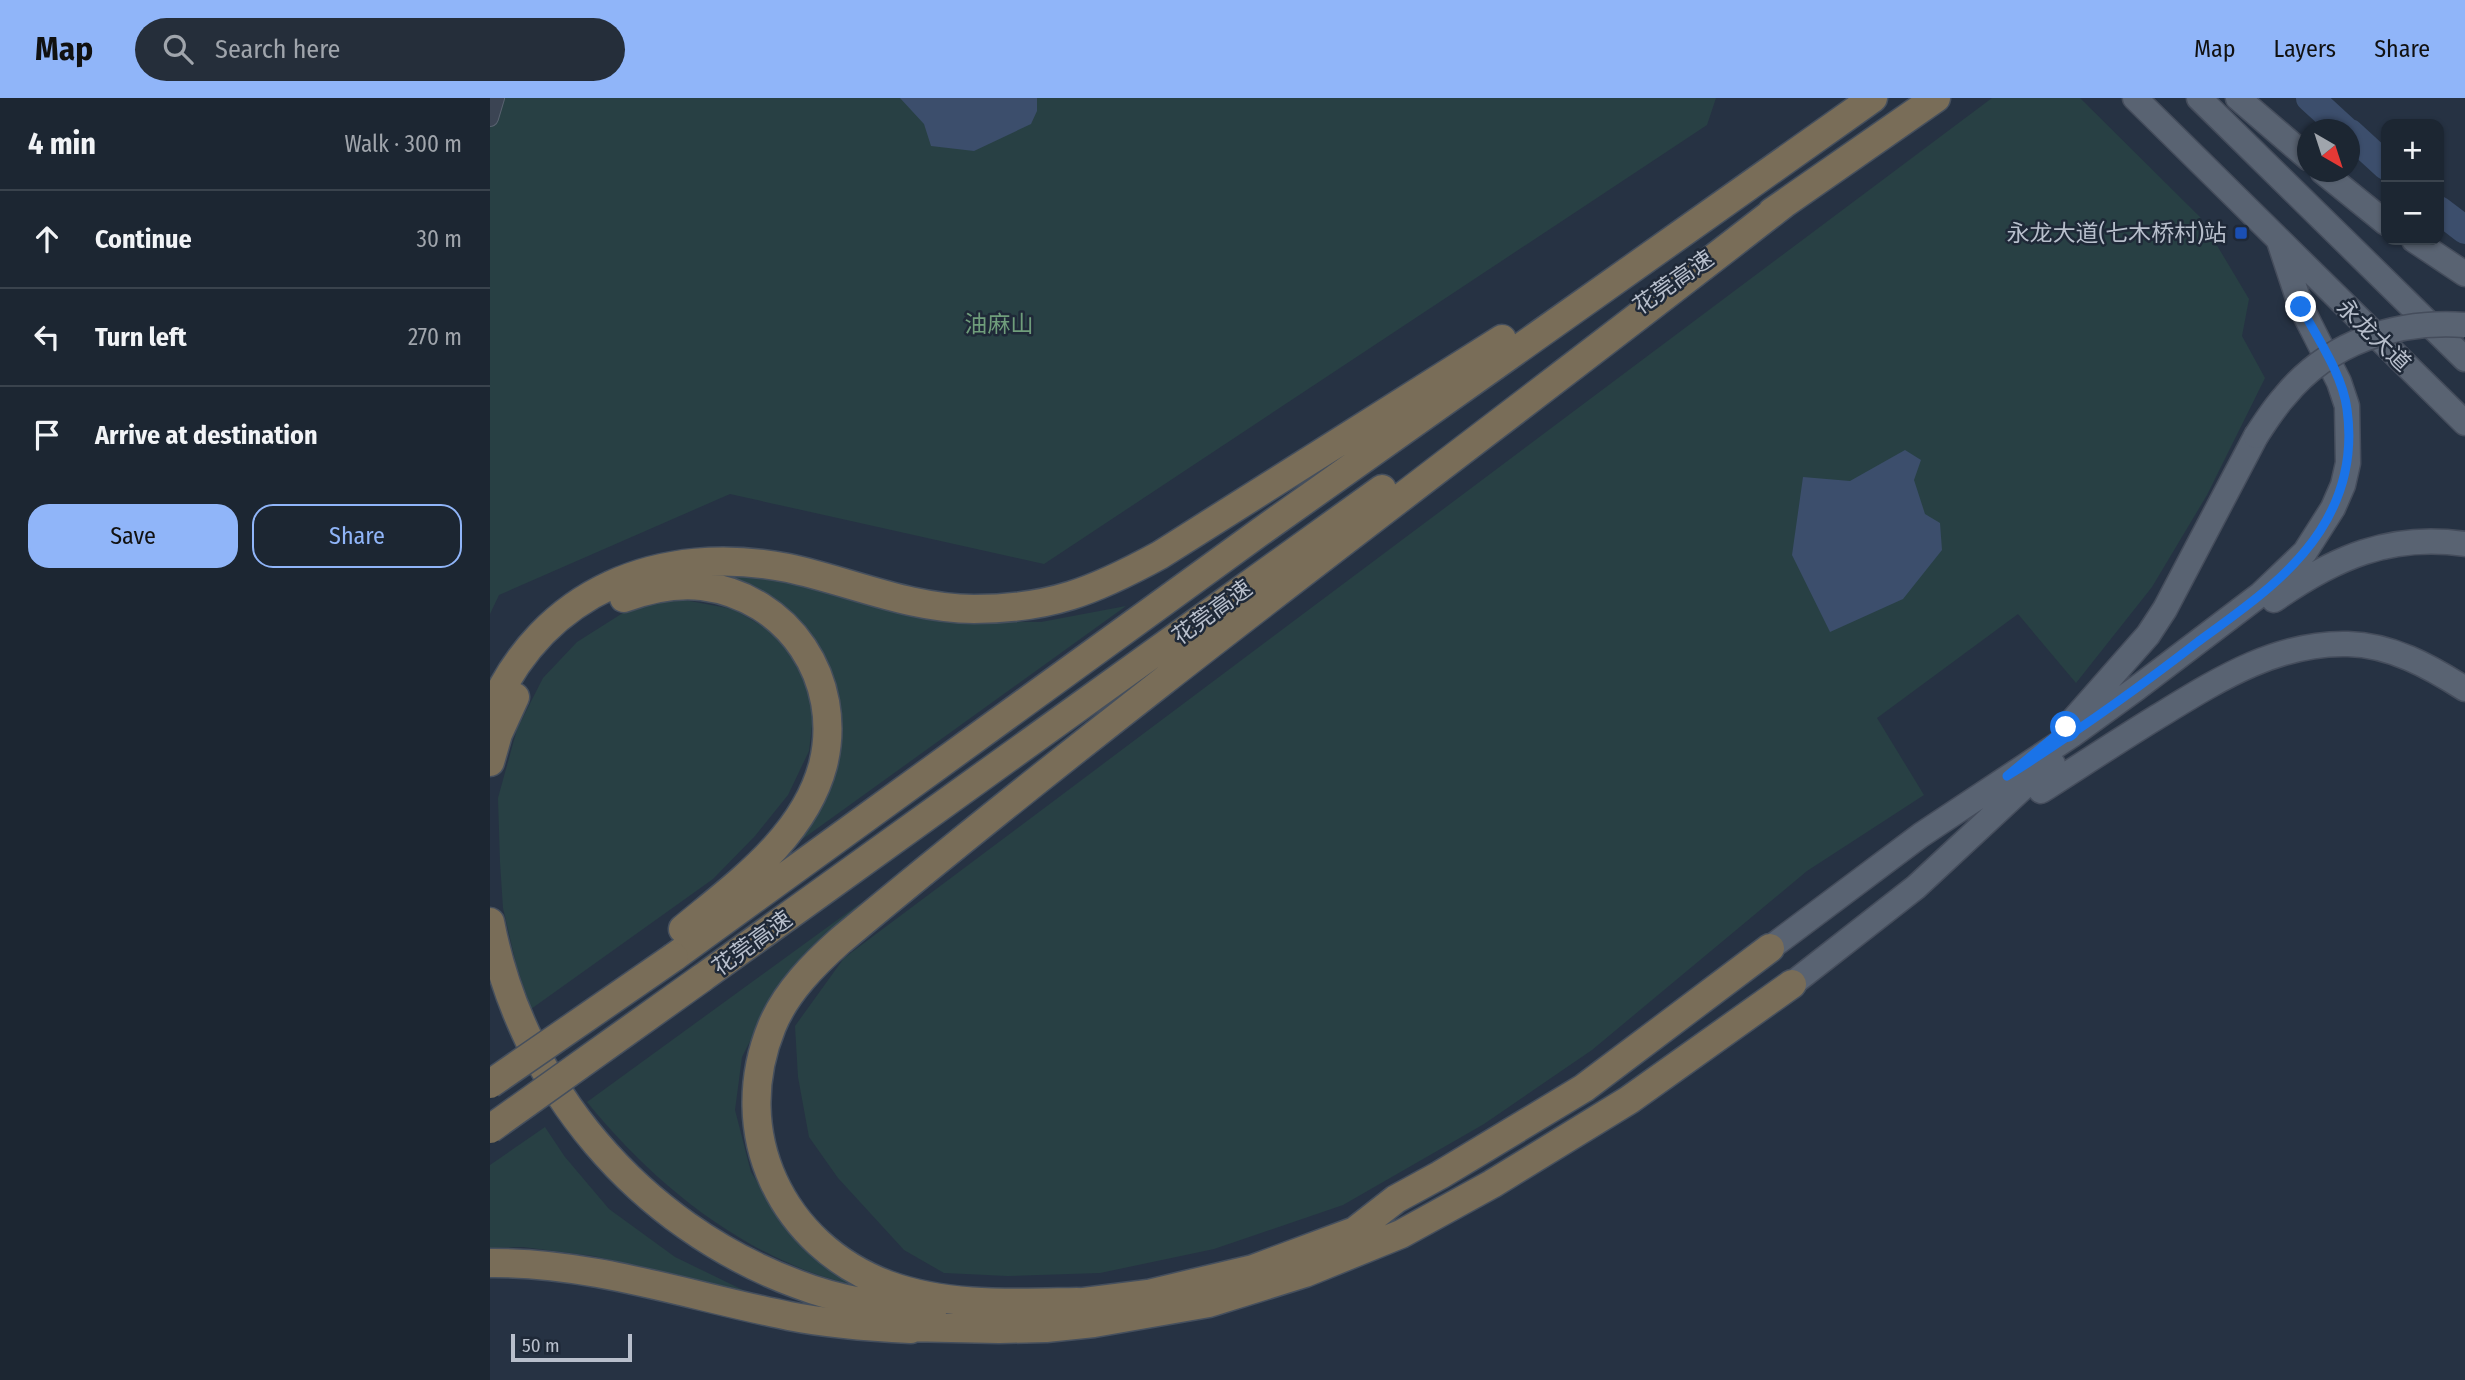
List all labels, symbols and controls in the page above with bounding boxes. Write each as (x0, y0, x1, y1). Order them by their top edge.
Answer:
search box (135, 18, 625, 81)
text: Map (35, 29, 93, 69)
icon: search (159, 30, 197, 68)
text: Search here (215, 34, 340, 65)
text: Map (2194, 35, 2236, 63)
text: Layers (2274, 35, 2336, 63)
text: Share (2374, 35, 2430, 63)
north arrow (2297, 119, 2360, 182)
map controls (2381, 119, 2444, 245)
button: + (2381, 119, 2444, 182)
text: 4 min (28, 126, 96, 162)
text: Walk · 300 m (345, 130, 462, 158)
button: − (2381, 182, 2444, 245)
place label: 永龙大道(七木桥村)站 (2006, 219, 2227, 247)
icon: ahead (28, 220, 66, 258)
text: Continue (95, 224, 192, 255)
text: 30 m (417, 225, 462, 253)
marker: 永龙大道(七木桥村)站 (2233, 225, 2249, 241)
street label: 花莞高速 (1627, 244, 1719, 320)
route end (2285, 291, 2316, 322)
street label: 永龙大道 (2331, 293, 2417, 377)
park label: 油麻山 (965, 310, 1034, 338)
icon: left (28, 318, 66, 356)
text: Turn left (95, 322, 187, 353)
text: 270 m (408, 323, 462, 351)
icon: arrive (28, 416, 66, 454)
text: Arrive at destination (95, 420, 318, 451)
button: Save (28, 504, 238, 568)
button: Share (252, 504, 462, 568)
street label: 花莞高速 (1167, 574, 1257, 650)
route start (2050, 711, 2081, 742)
street label: 花莞高速 (707, 905, 797, 981)
scale bar (511, 1331, 632, 1363)
text: 50 m (522, 1334, 560, 1357)

